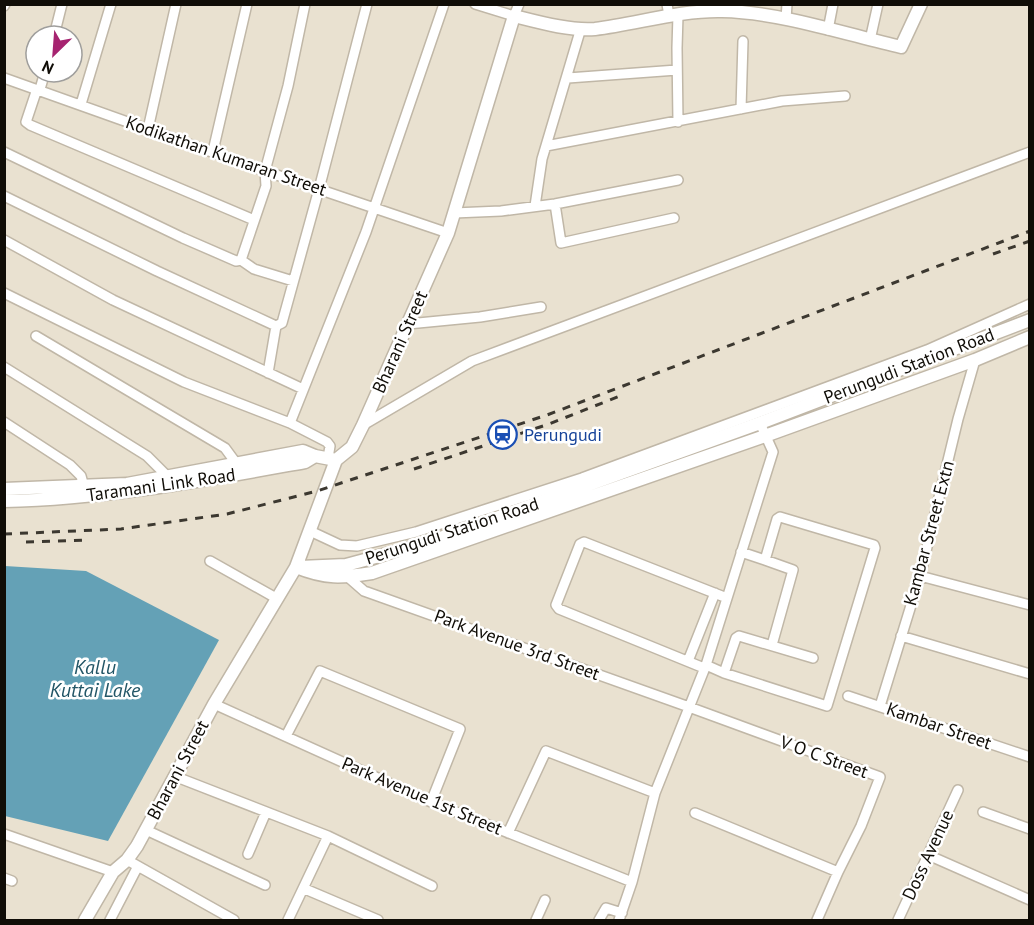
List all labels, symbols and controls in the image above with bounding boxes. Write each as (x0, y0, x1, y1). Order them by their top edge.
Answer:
north arrow (24, 24, 84, 84)
text: N (39, 56, 57, 79)
street label: Kodikathan Kumaran Street (123, 110, 330, 201)
street label: Bharani Street (367, 287, 432, 397)
street label: Perungudi Station Road (820, 322, 997, 409)
station icon: Perungudi (487, 419, 519, 451)
place label: Perungudi (524, 423, 602, 446)
street label: Kambar Street Extn (898, 458, 959, 608)
street label: Taramani Link Road (85, 463, 237, 506)
street label: Perungudi Station Road (362, 492, 541, 569)
street label: Park Avenue 3rd Street (431, 604, 603, 685)
water label: Kallu Kuttai Lake (50, 654, 141, 703)
street label: Kambar Street (884, 697, 995, 754)
street label: Bharani Street (142, 716, 213, 824)
street label: V O C Street (776, 730, 871, 783)
street label: Park Avenue 1st Street (338, 751, 506, 840)
street label: Doss Avenue (897, 806, 958, 904)

